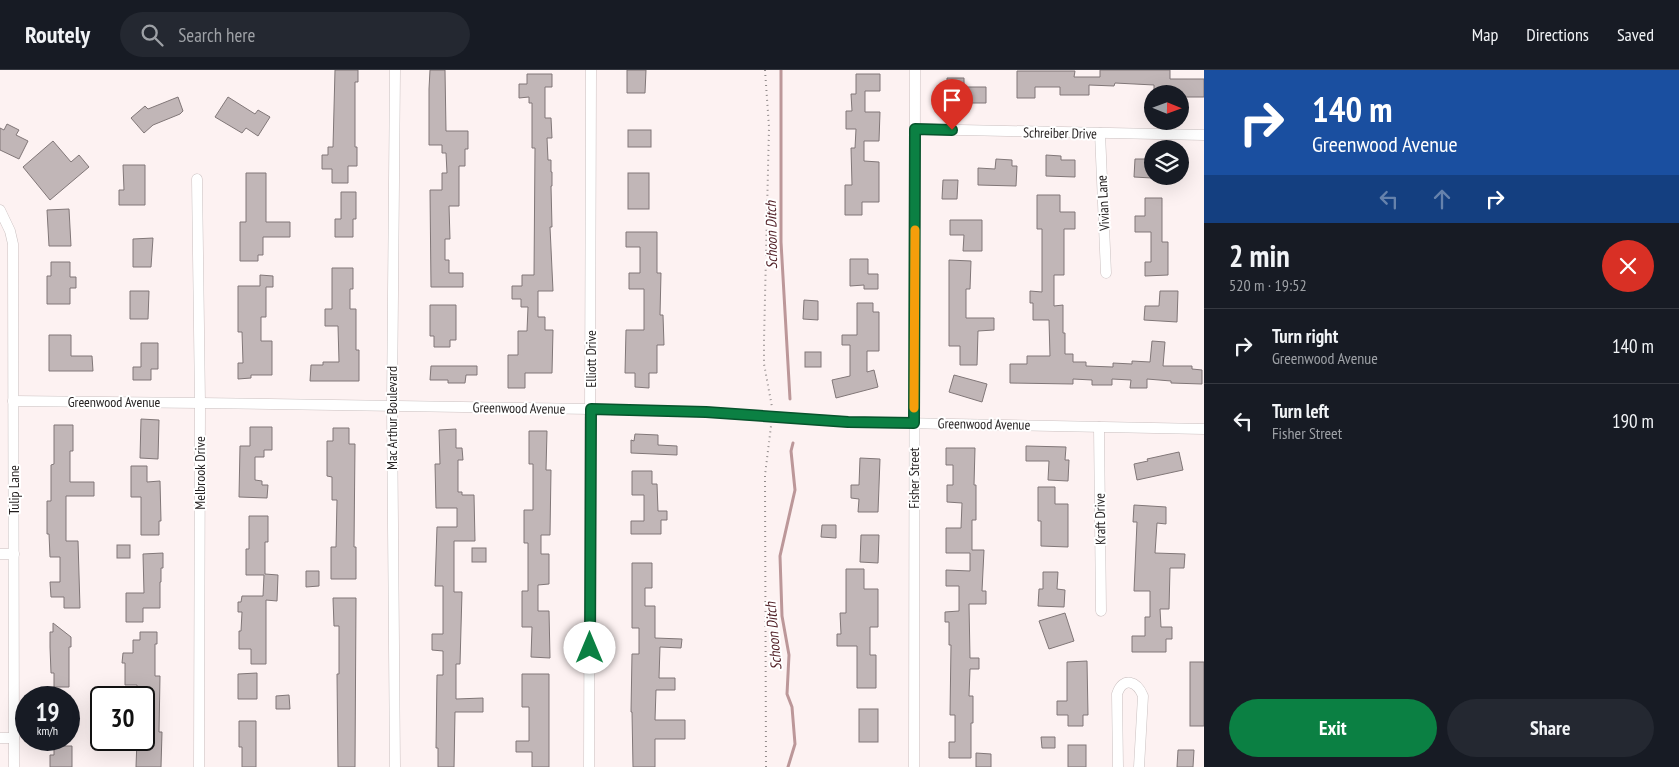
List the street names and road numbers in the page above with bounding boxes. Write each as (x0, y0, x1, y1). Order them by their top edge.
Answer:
street label: Schreiber Drive (1023, 123, 1097, 143)
street label: Vivian Lane (1093, 174, 1114, 232)
street label: Elliott Drive (582, 330, 600, 388)
street label: Mac Arthur Boulevard (383, 366, 401, 470)
street label: Greenwood Avenue (68, 393, 161, 411)
street label: Greenwood Avenue (473, 398, 566, 418)
street label: Greenwood Avenue (938, 414, 1031, 434)
street label: Melbrook Drive (191, 436, 209, 510)
street label: Fisher Street (905, 447, 923, 509)
street label: Tulip Lane (5, 465, 23, 515)
street label: Kraft Drive (1091, 493, 1109, 545)

